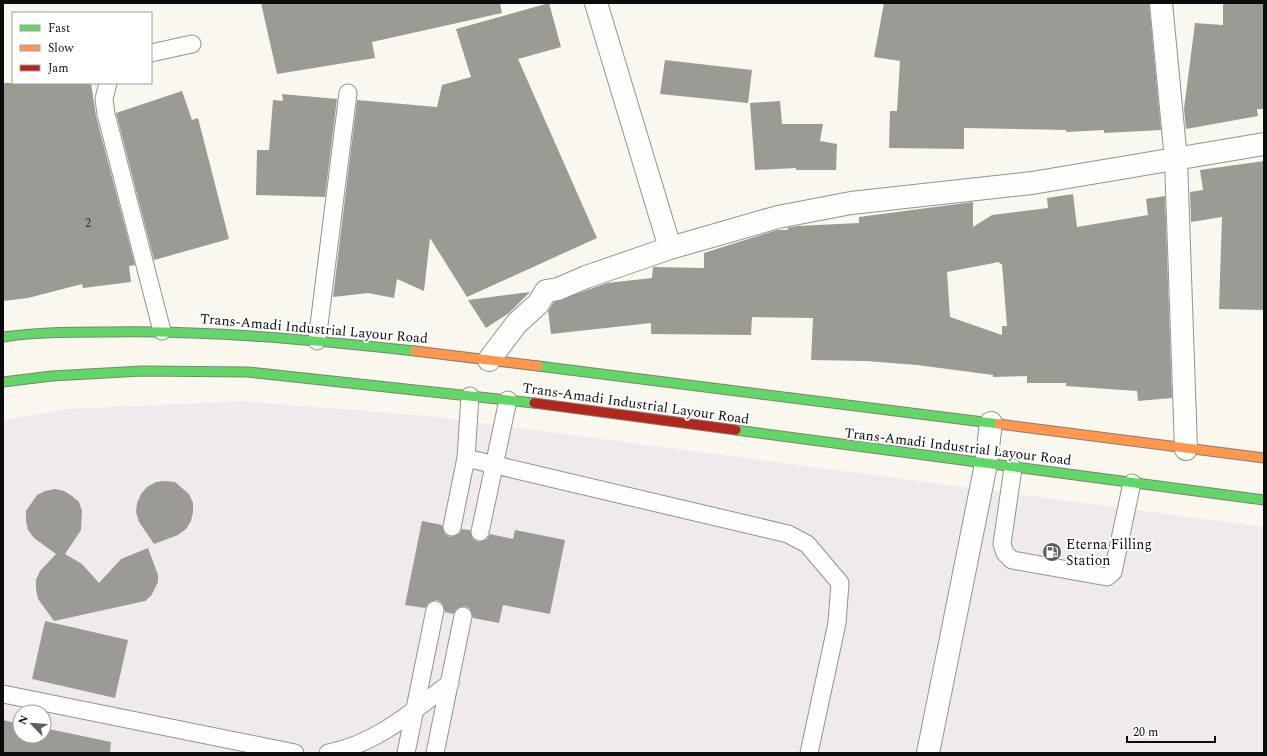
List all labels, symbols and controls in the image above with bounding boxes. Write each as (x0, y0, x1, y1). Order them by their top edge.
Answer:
legend (12, 12, 152, 84)
text: Fast (48, 19, 70, 38)
text: Slow (48, 39, 74, 58)
text: Jam (48, 59, 69, 78)
house number: 2 (85, 214, 91, 233)
street label: Trans-Amadi Industrial Layour Road (199, 308, 429, 349)
street label: Trans-Amadi Industrial Layour Road (521, 377, 751, 430)
street label: Trans-Amadi Industrial Layour Road (843, 422, 1073, 471)
place label: Eterna Filling Station (1066, 534, 1152, 571)
fuel station icon: Eterna Filling Station (1041, 541, 1063, 563)
north arrow (12, 704, 52, 744)
text: N (14, 712, 33, 728)
scale bar (1127, 718, 1215, 744)
text: 20 m (1133, 723, 1158, 742)

